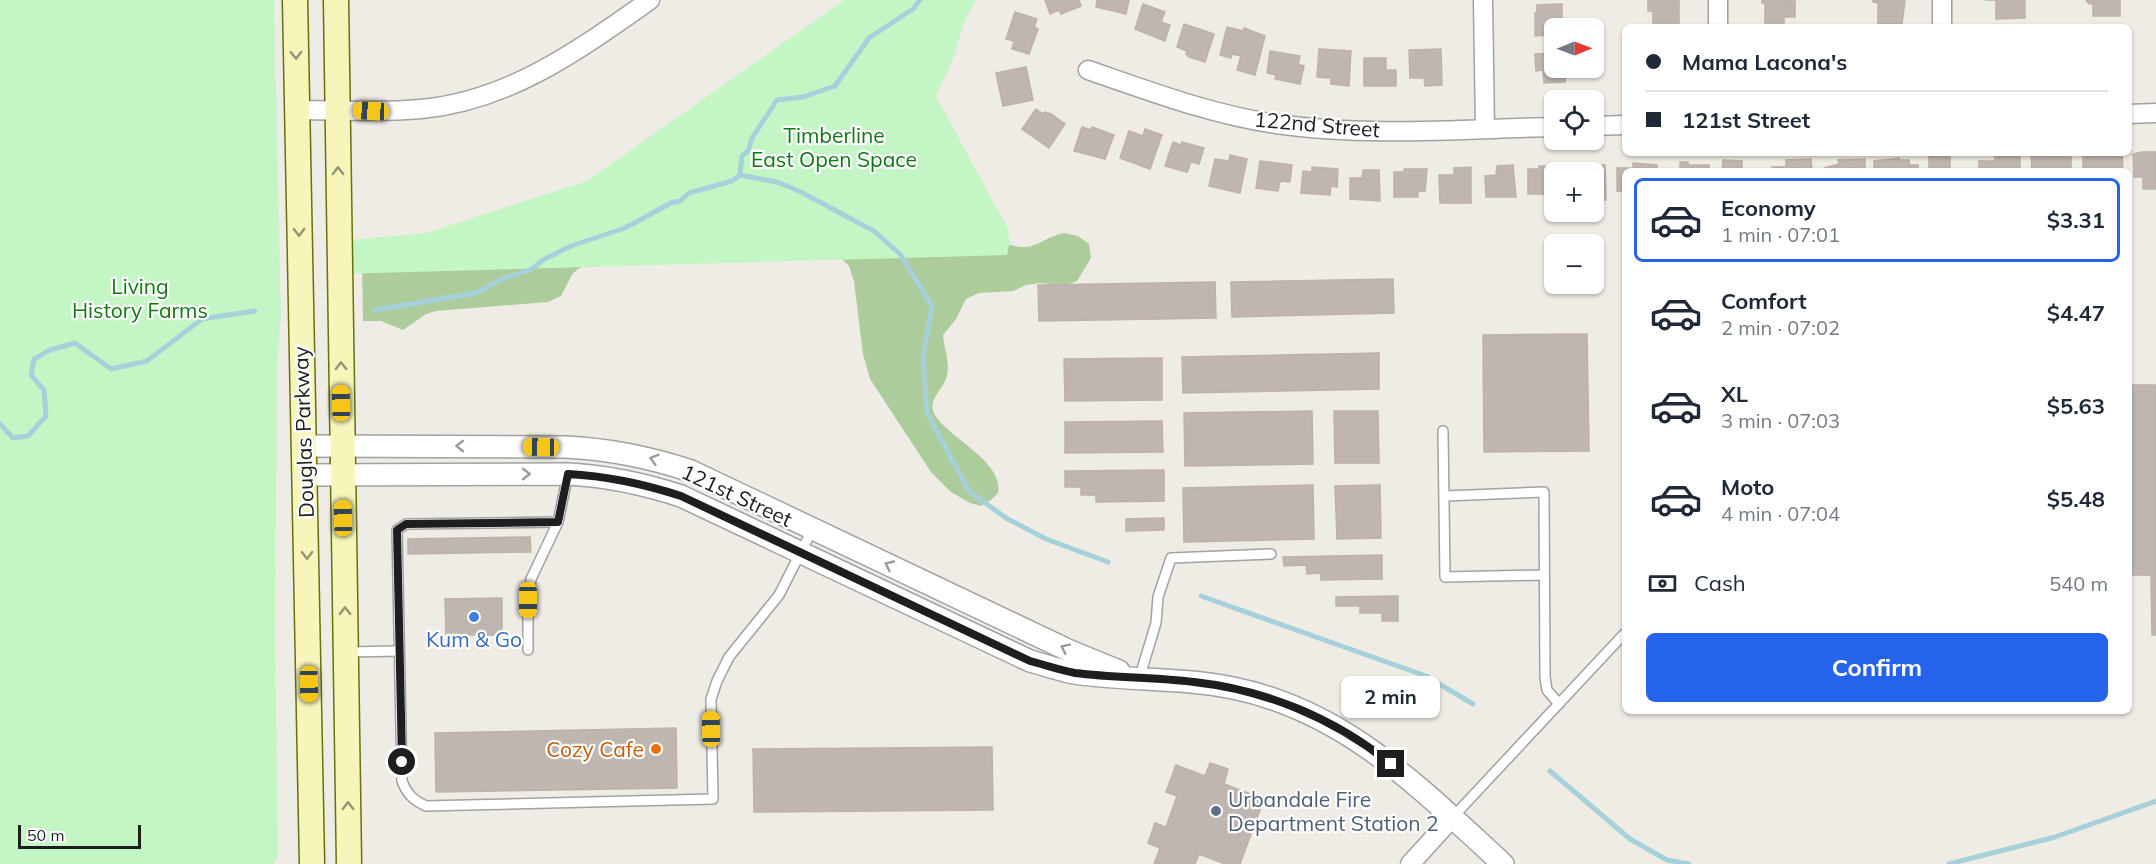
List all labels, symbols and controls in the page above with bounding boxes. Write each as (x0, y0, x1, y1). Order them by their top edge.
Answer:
north arrow (1544, 18, 1604, 78)
map controls (1544, 18, 1604, 294)
text: Mama Lacona's (1682, 48, 1847, 76)
one-way arrow (290, 51, 302, 60)
button: locate (1544, 90, 1604, 150)
car (353, 101, 389, 121)
street label: 122nd Street (1253, 106, 1381, 142)
text: 121st Street (1682, 106, 1810, 134)
park label: Timberline East Open Space (751, 122, 917, 172)
button: + (1544, 162, 1604, 222)
one-way arrow (332, 166, 344, 175)
icon: car (1649, 193, 1703, 247)
text: Economy (1721, 194, 1816, 222)
text: $3.31 (2047, 206, 2105, 234)
text: 1 min · 07:01 (1721, 222, 1840, 247)
one-way arrow (293, 227, 305, 236)
button: − (1544, 234, 1604, 294)
park label: Living History Farms (72, 273, 208, 323)
icon: car (1649, 286, 1703, 340)
text: Comfort (1721, 287, 1807, 315)
text: $4.47 (2047, 299, 2105, 327)
text: 2 min · 07:02 (1721, 315, 1840, 340)
street label: Douglas Parkway (287, 346, 319, 518)
one-way arrow (334, 361, 347, 370)
icon: car (1649, 379, 1703, 433)
text: XL (1721, 380, 1748, 408)
car (332, 385, 350, 421)
text: $5.63 (2047, 392, 2105, 420)
text: 3 min · 07:03 (1721, 408, 1840, 433)
car (523, 438, 559, 456)
one-way arrow (456, 440, 465, 452)
one-way arrow (649, 454, 660, 466)
street label: 121st Street (678, 458, 796, 532)
one-way arrow (522, 468, 531, 480)
icon: car (1649, 472, 1703, 526)
text: Moto (1721, 473, 1774, 501)
text: $5.48 (2047, 485, 2105, 513)
car (334, 500, 352, 536)
text: 4 min · 07:04 (1721, 501, 1840, 526)
one-way arrow (300, 550, 313, 559)
one-way arrow (884, 561, 895, 573)
icon: cash (1646, 567, 1679, 600)
text: Cash (1694, 569, 1746, 597)
text: 540 m (2049, 571, 2108, 596)
car (519, 582, 537, 618)
one-way arrow (339, 606, 351, 615)
marker: Kum & Go (467, 610, 481, 624)
place label: Kum & Go (426, 626, 522, 652)
button: Confirm (1646, 633, 2108, 702)
one-way arrow (1061, 644, 1072, 656)
car (300, 666, 318, 702)
callout: 2 min (1342, 677, 1440, 719)
text: 2 min (1364, 684, 1417, 709)
car (702, 711, 720, 747)
place label: Cozy Cafe (546, 736, 644, 762)
marker: Cozy Cafe (649, 742, 663, 756)
route start (388, 748, 415, 775)
route end (1377, 750, 1404, 777)
place label: Urbandale Fire Department Station 2 (1228, 786, 1439, 836)
one-way arrow (342, 801, 355, 810)
marker: Urbandale Fire Department Station 2 (1209, 804, 1223, 818)
scale bar (18, 822, 141, 850)
text: 50 m (27, 825, 64, 845)

